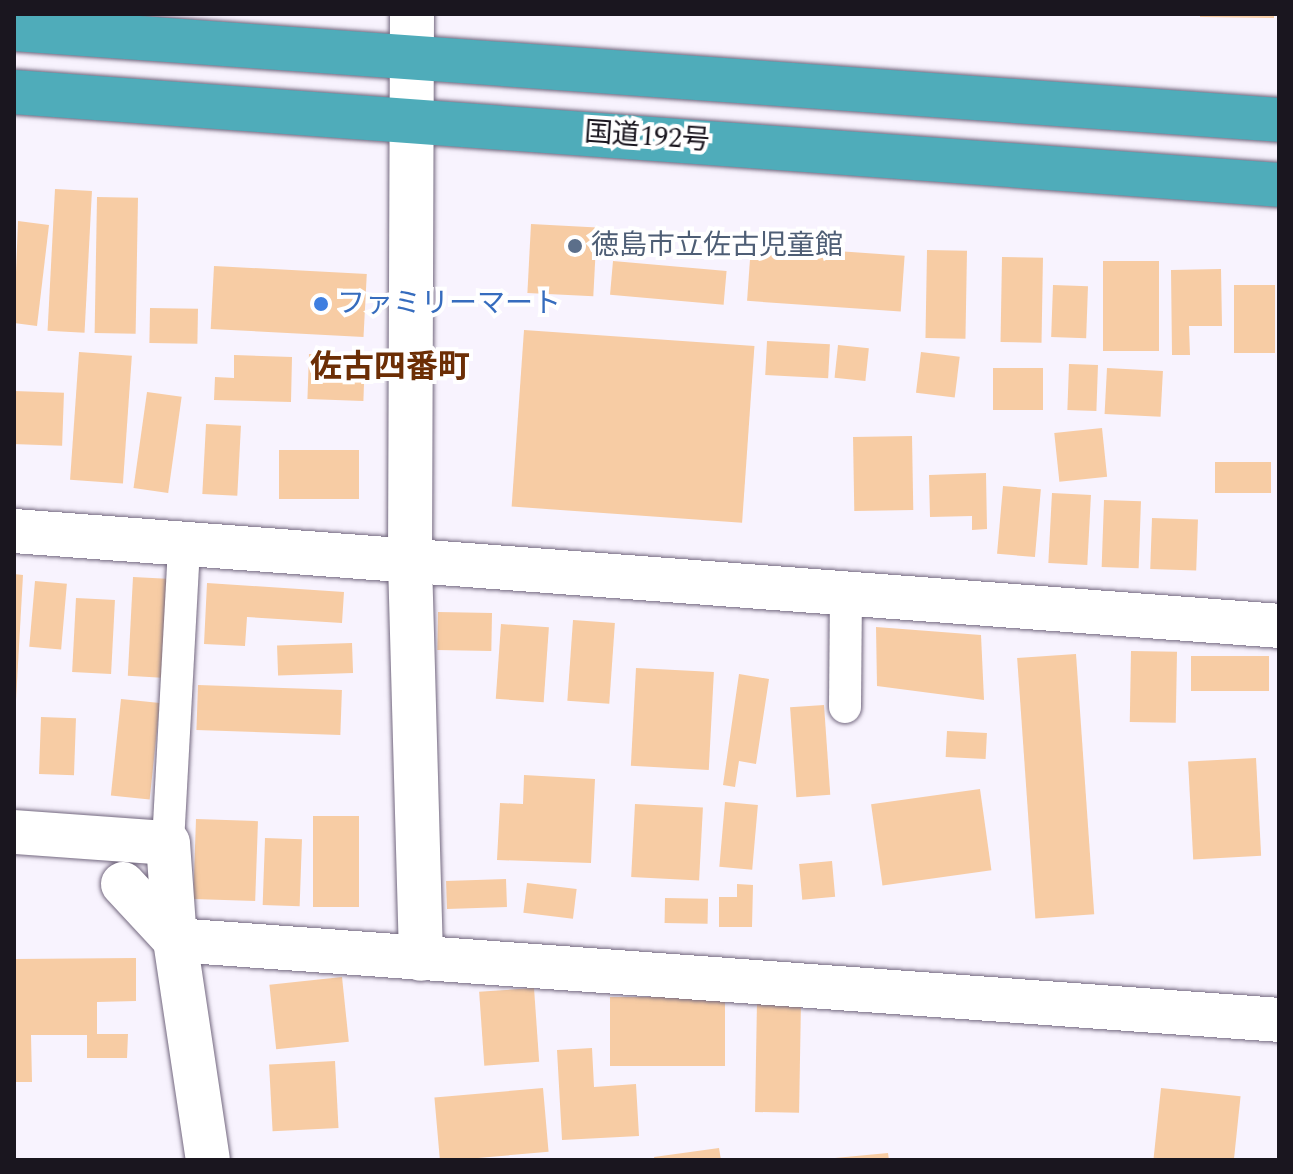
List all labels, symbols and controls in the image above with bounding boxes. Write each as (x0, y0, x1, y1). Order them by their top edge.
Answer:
street label: 国道192号 (583, 116, 711, 158)
place label: 徳島市立佐古児童館 (591, 229, 843, 263)
marker: 徳島市立佐古児童館 (566, 237, 584, 255)
place label: ファミリーマート (337, 287, 561, 321)
marker: ファミリーマート (312, 295, 330, 313)
district label: 佐古四番町 (310, 349, 470, 387)

